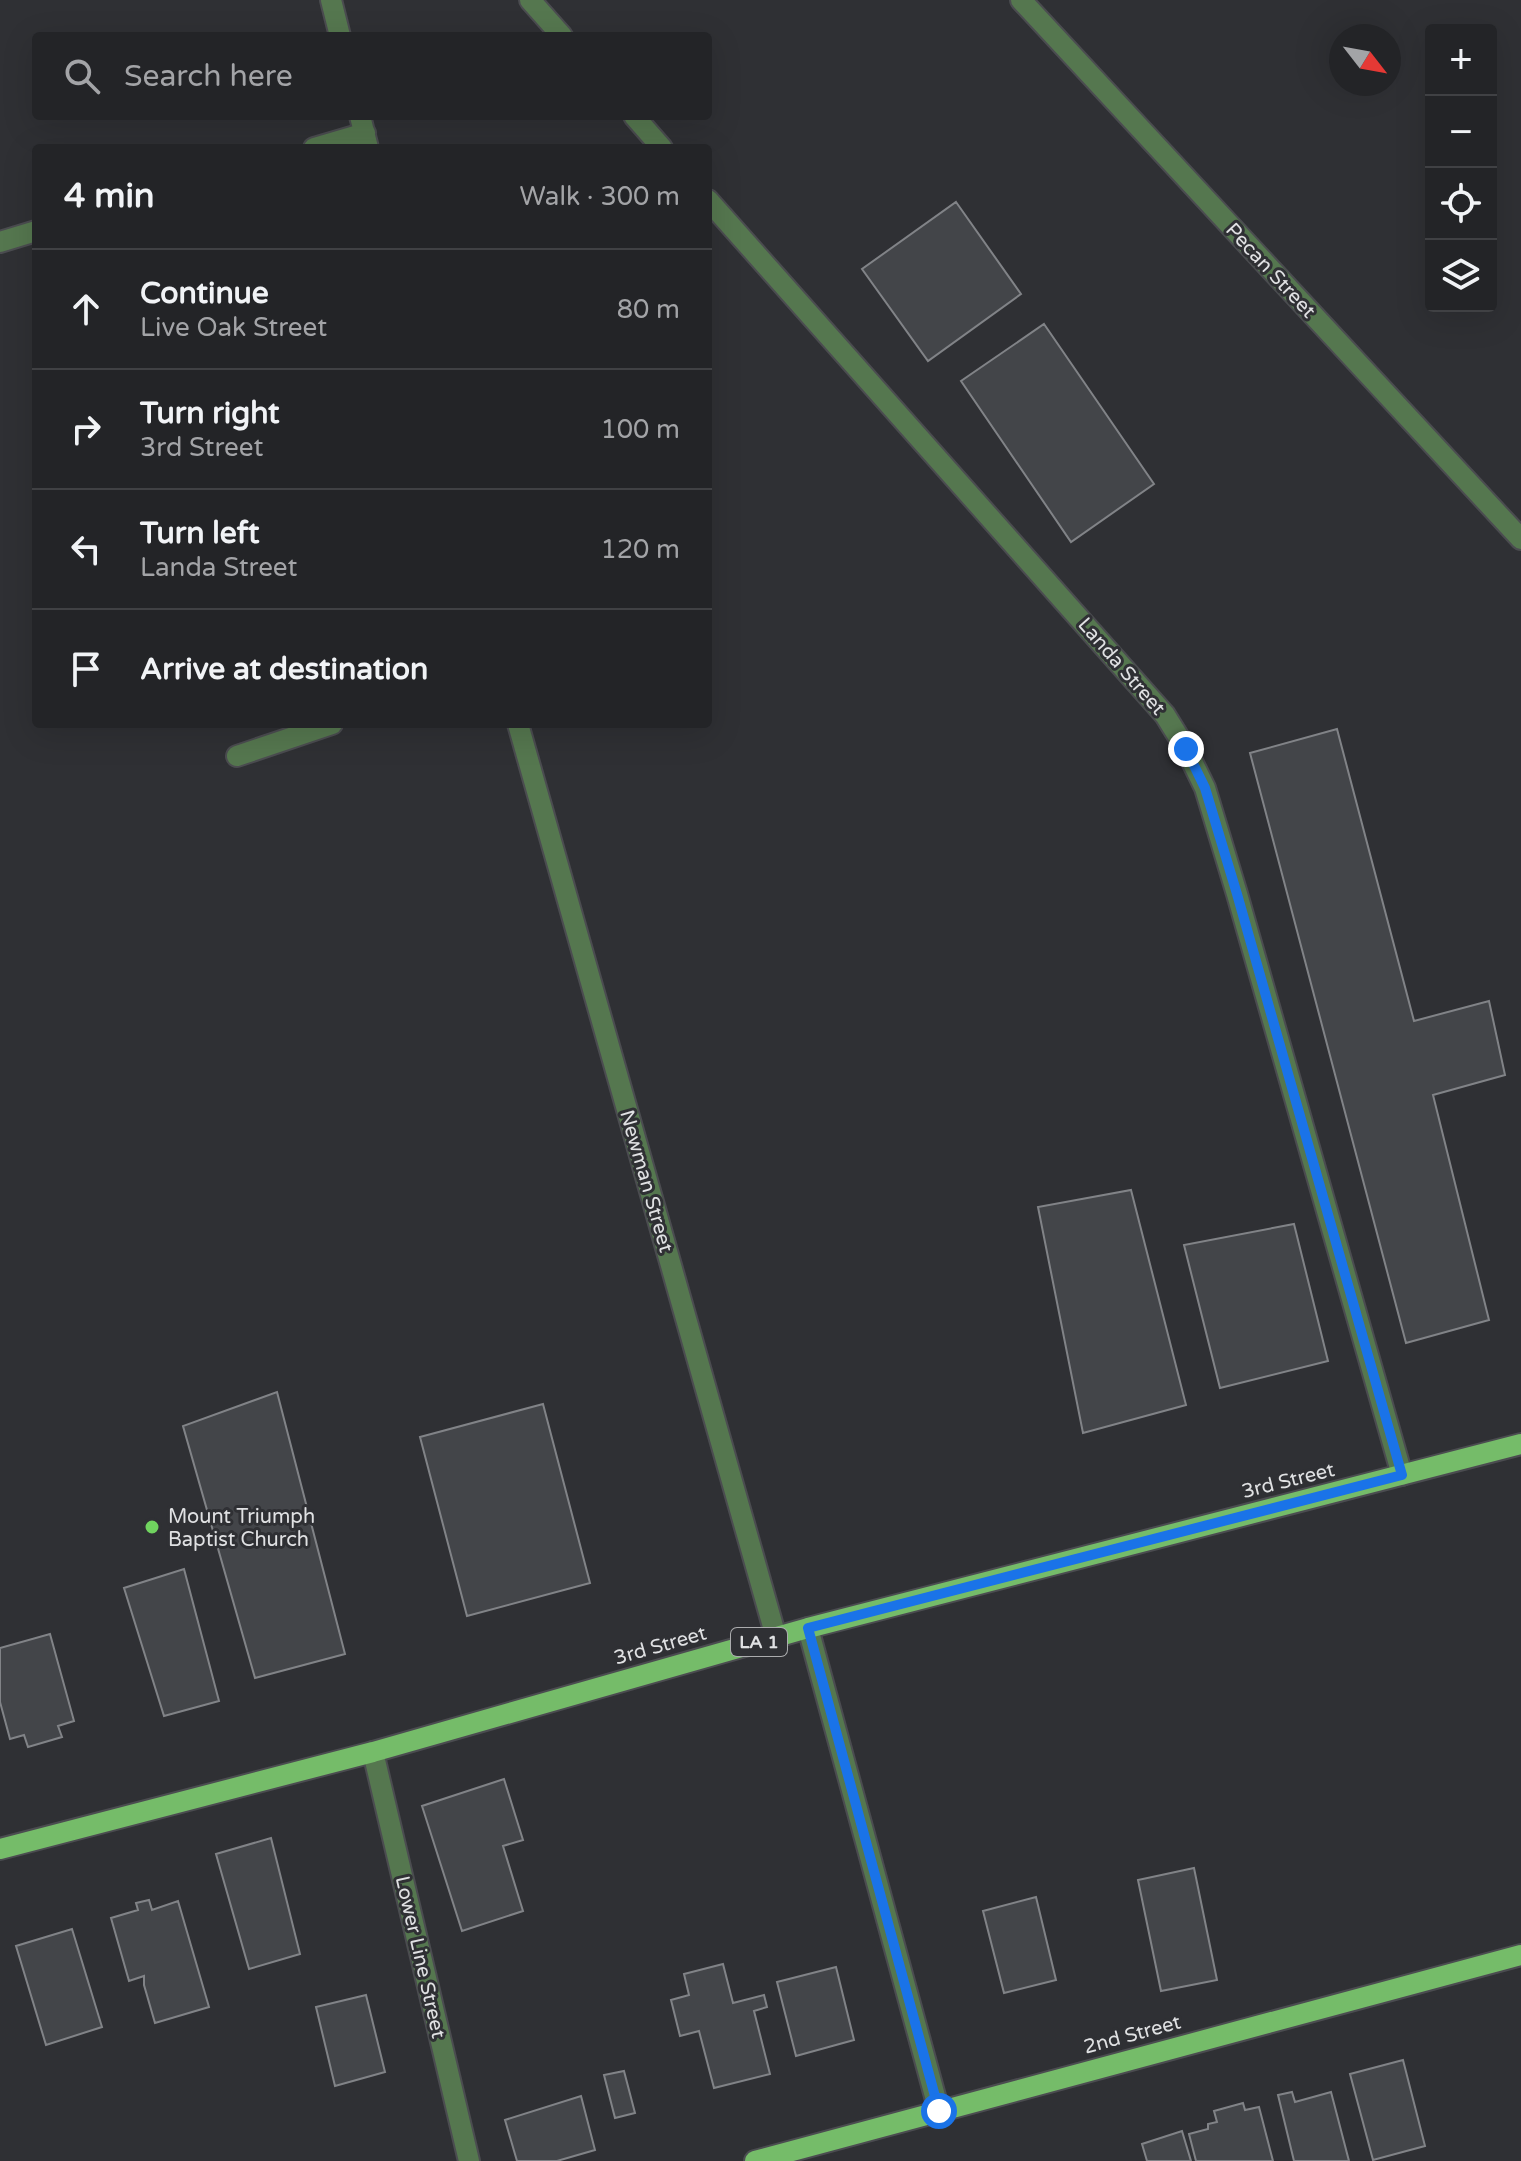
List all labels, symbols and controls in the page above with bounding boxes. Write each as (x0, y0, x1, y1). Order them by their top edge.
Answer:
north arrow (1329, 24, 1401, 96)
map controls (1425, 24, 1497, 312)
button: + (1425, 24, 1497, 96)
search box (32, 32, 712, 120)
icon: search (60, 54, 104, 98)
text: Search here (124, 58, 293, 95)
button: − (1425, 96, 1497, 168)
button: locate (1425, 168, 1497, 240)
text: 4 min (64, 176, 155, 217)
text: Walk · 300 m (520, 181, 680, 212)
street label: Pecan Street (1220, 218, 1321, 323)
button: layers (1425, 240, 1497, 312)
text: Continue (140, 275, 269, 312)
icon: ahead (64, 287, 108, 331)
text: 80 m (617, 294, 680, 325)
text: Live Oak Street (140, 312, 327, 343)
text: Turn right (140, 395, 280, 432)
icon: right (64, 407, 108, 451)
text: 100 m (600, 414, 680, 445)
text: 3rd Street (140, 432, 263, 463)
text: Turn left (140, 515, 259, 552)
icon: left (64, 527, 108, 571)
text: 120 m (600, 534, 680, 565)
text: Landa Street (140, 552, 298, 583)
street label: Landa Street (1072, 613, 1170, 721)
icon: arrive (64, 647, 108, 691)
text: Arrive at destination (140, 651, 428, 688)
route end (1168, 731, 1204, 767)
street label: Newman Street (614, 1107, 678, 1256)
street label: 3rd Street (1239, 1458, 1338, 1504)
place label: Mount Triumph Baptist Church (168, 1505, 315, 1552)
marker: Mount Triumph Baptist Church (143, 1518, 161, 1536)
street label: 3rd Street (611, 1621, 710, 1671)
road number: LA 1 (731, 1628, 787, 1656)
street label: Lower Line Street (390, 1874, 450, 2041)
street label: 2nd Street (1081, 2010, 1184, 2059)
route start (921, 2093, 957, 2129)

